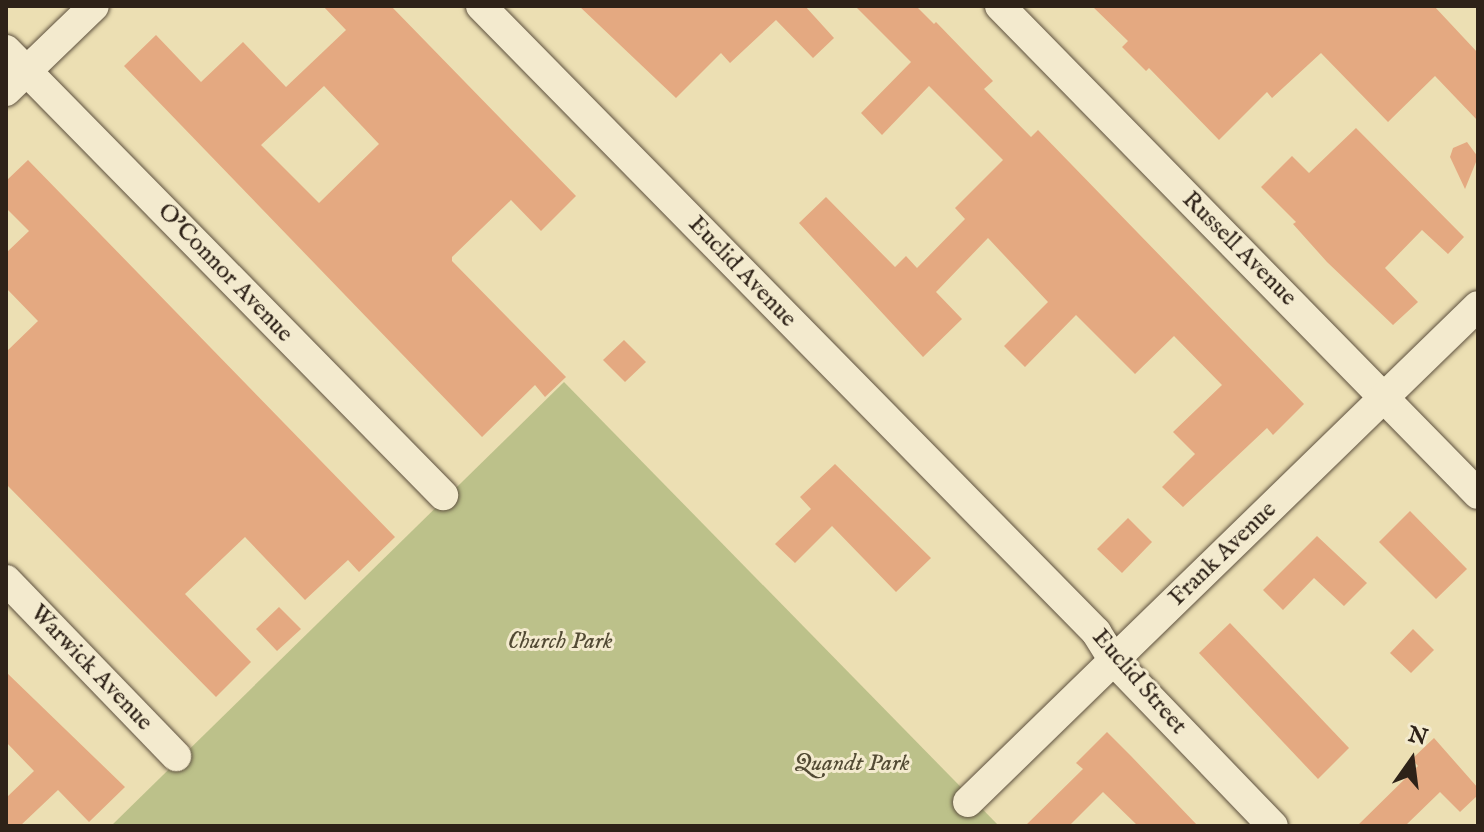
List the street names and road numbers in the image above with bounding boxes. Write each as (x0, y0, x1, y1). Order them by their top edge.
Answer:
street label: Russell Avenue (1176, 186, 1302, 312)
street label: O'Connor Avenue (151, 197, 299, 349)
street label: Euclid Avenue (682, 210, 802, 334)
street label: Frank Avenue (1163, 496, 1283, 612)
street label: Warwick Avenue (24, 599, 158, 737)
street label: Euclid Street (1086, 624, 1192, 740)

